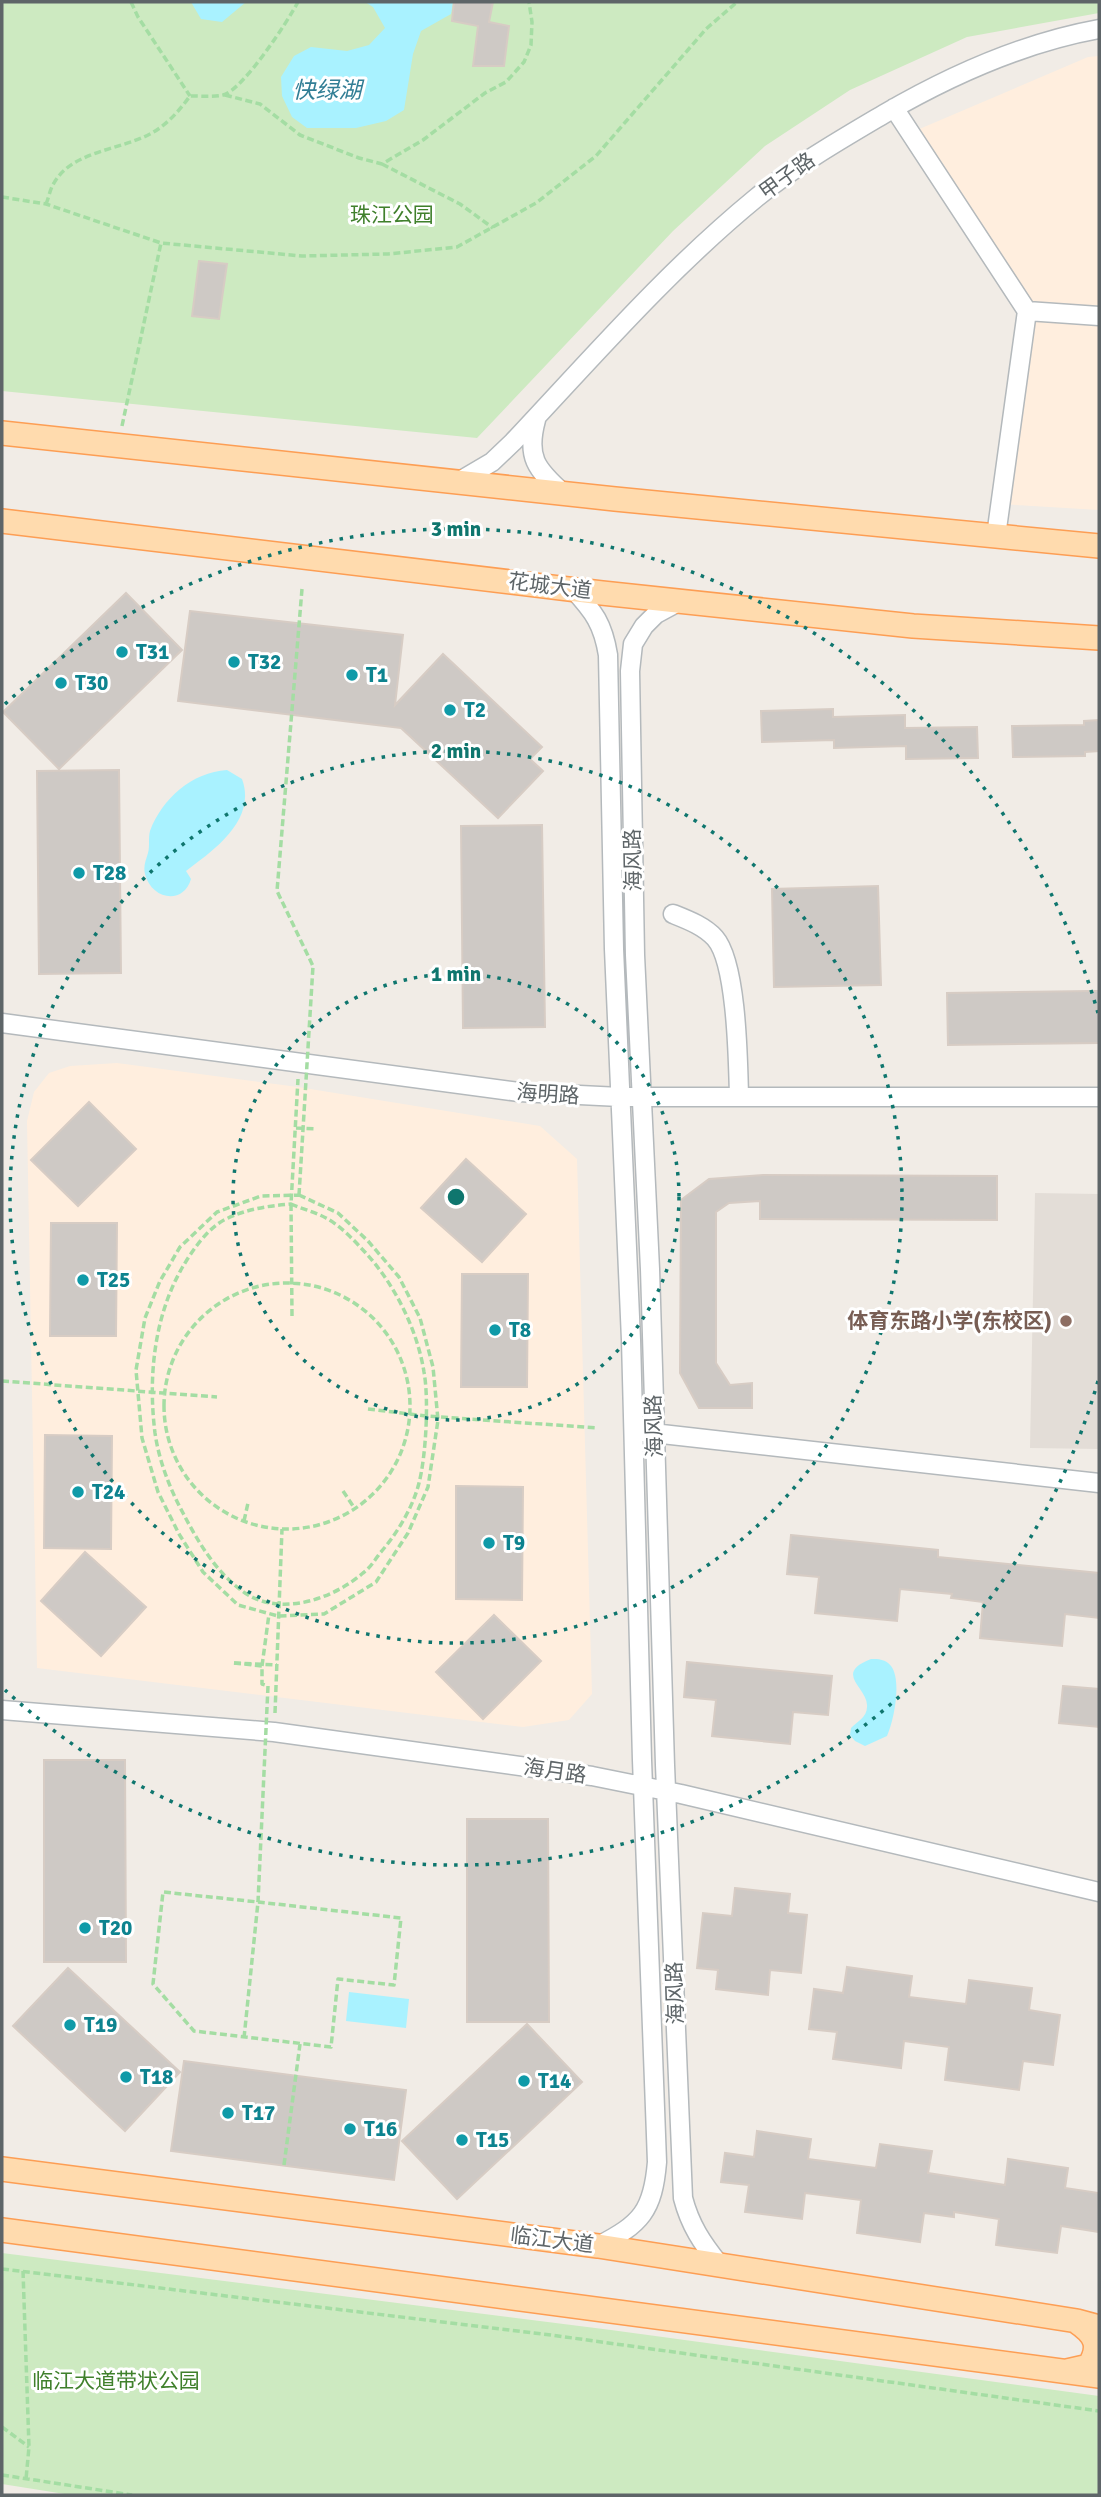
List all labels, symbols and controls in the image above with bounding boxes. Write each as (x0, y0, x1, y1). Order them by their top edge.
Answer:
water label: 快绿湖 (293, 76, 365, 105)
street label: 甲子路 (754, 147, 820, 205)
park label: 珠江公园 (350, 202, 434, 228)
text: 3 min (431, 516, 481, 542)
street label: 花城大道 (507, 568, 593, 604)
place label: T31 (136, 639, 169, 665)
marker: T31 (114, 644, 130, 660)
place label: T32 (248, 649, 281, 675)
marker: T32 (226, 654, 242, 670)
place label: T1 (366, 662, 388, 688)
marker: T1 (344, 667, 360, 683)
place label: T30 (75, 670, 108, 696)
marker: T30 (53, 675, 69, 691)
place label: T2 (464, 697, 486, 723)
marker: T2 (442, 702, 458, 718)
text: 2 min (431, 738, 481, 764)
street label: 海风路 (619, 828, 647, 892)
place label: T28 (93, 860, 126, 886)
marker: T28 (71, 865, 87, 881)
text: 1 min (431, 961, 481, 987)
street label: 海明路 (516, 1079, 580, 1109)
centre of rings (444, 1185, 468, 1209)
place label: T25 (97, 1267, 130, 1293)
marker: T25 (75, 1272, 91, 1288)
place label: 体育东路小学(东校区) (847, 1308, 1052, 1334)
marker: 体育东路小学(东校区) (1058, 1313, 1074, 1329)
place label: T8 (509, 1317, 531, 1343)
marker: T8 (487, 1322, 503, 1338)
street label: 海风路 (640, 1394, 668, 1458)
place label: T24 (92, 1479, 125, 1505)
marker: T24 (70, 1484, 86, 1500)
place label: T9 (503, 1530, 525, 1556)
marker: T9 (481, 1535, 497, 1551)
street label: 海月路 (522, 1754, 588, 1788)
place label: T20 (99, 1915, 132, 1941)
marker: T20 (77, 1920, 93, 1936)
street label: 海风路 (661, 1961, 689, 2025)
place label: T19 (84, 2012, 117, 2038)
marker: T19 (62, 2017, 78, 2033)
place label: T18 (140, 2064, 173, 2090)
place label: T14 (538, 2068, 571, 2094)
marker: T18 (118, 2069, 134, 2085)
marker: T14 (516, 2073, 532, 2089)
place label: T17 (242, 2100, 275, 2126)
marker: T17 (220, 2105, 236, 2121)
place label: T16 (364, 2116, 397, 2142)
marker: T16 (342, 2121, 358, 2137)
place label: T15 (476, 2127, 509, 2153)
marker: T15 (454, 2132, 470, 2148)
street label: 临江大道 (509, 2222, 595, 2258)
park label: 临江大道带状公园 (32, 2368, 200, 2394)

